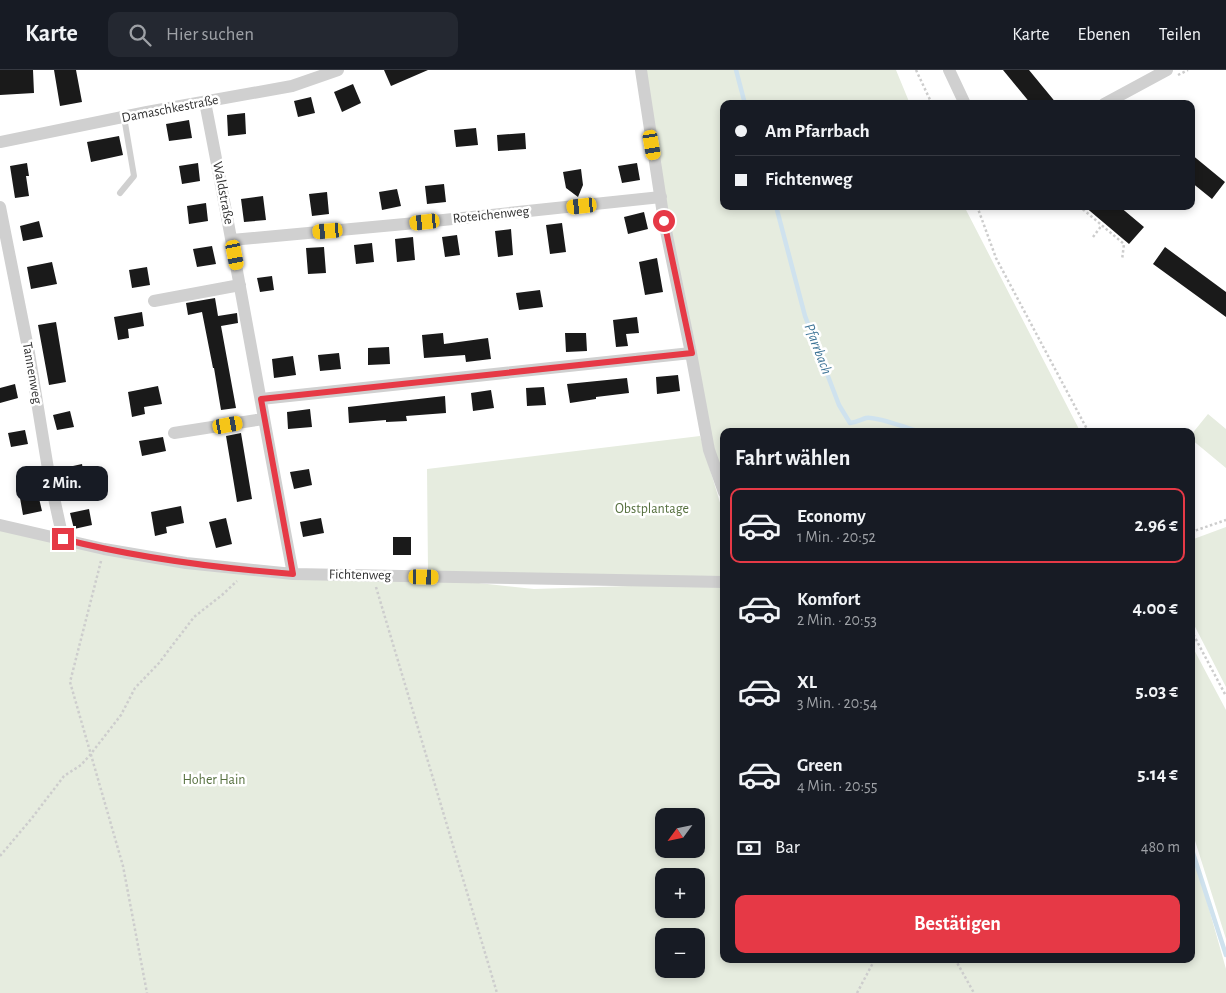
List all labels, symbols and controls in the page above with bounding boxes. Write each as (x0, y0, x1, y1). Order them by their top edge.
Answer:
search box (108, 12, 458, 57)
icon: search (126, 21, 154, 49)
text: Karte (25, 22, 78, 46)
text: Hier suchen (166, 25, 254, 44)
text: Karte (1012, 26, 1050, 44)
text: Ebenen (1078, 26, 1131, 44)
text: Teilen (1159, 26, 1201, 44)
street label: Damaschkestraße (120, 93, 220, 125)
text: Am Pfarrbach (765, 122, 870, 141)
car (642, 129, 661, 161)
street label: Waldstraße (210, 160, 236, 226)
text: Fichtenweg (765, 170, 852, 189)
car (566, 197, 597, 215)
street label: Roteichenweg (452, 204, 530, 226)
route start (653, 210, 675, 232)
car (409, 213, 440, 231)
car (312, 222, 343, 240)
car (224, 239, 245, 271)
water label: Pfarrbach (801, 322, 835, 376)
street label: Tannenweg (20, 341, 44, 405)
car (211, 415, 244, 435)
text: Fahrt wählen (735, 447, 850, 469)
callout: 2 Min. (17, 466, 109, 502)
text: 2 Min. (42, 475, 82, 491)
park label: Obstplantage (615, 502, 689, 516)
icon: car (737, 503, 782, 548)
text: Economy (797, 507, 866, 526)
text: 2.96 € (1135, 516, 1178, 535)
route end (52, 528, 74, 550)
text: 1 Min. · 20:52 (797, 529, 876, 545)
street label: Fichtenweg (329, 567, 391, 583)
car (408, 569, 439, 585)
icon: car (737, 586, 782, 631)
text: Komfort (797, 590, 861, 609)
text: 4.00 € (1133, 599, 1178, 618)
text: 2 Min. · 20:53 (797, 612, 877, 628)
icon: car (737, 669, 782, 714)
text: XL (797, 673, 817, 692)
text: 5.03 € (1136, 682, 1178, 701)
text: 3 Min. · 20:54 (797, 695, 877, 711)
icon: car (737, 752, 782, 797)
text: Green (797, 756, 843, 775)
text: 5.14 € (1137, 765, 1178, 784)
park label: Hoher Hain (182, 773, 246, 787)
text: 4 Min. · 20:55 (797, 778, 877, 794)
north arrow (655, 808, 705, 858)
map controls (655, 808, 705, 978)
icon: cash (735, 834, 763, 862)
text: Bar (775, 838, 800, 857)
text: 480 m (1141, 839, 1180, 855)
button: + (655, 868, 705, 918)
button: Bestätigen (735, 895, 1180, 953)
button: − (655, 928, 705, 978)

